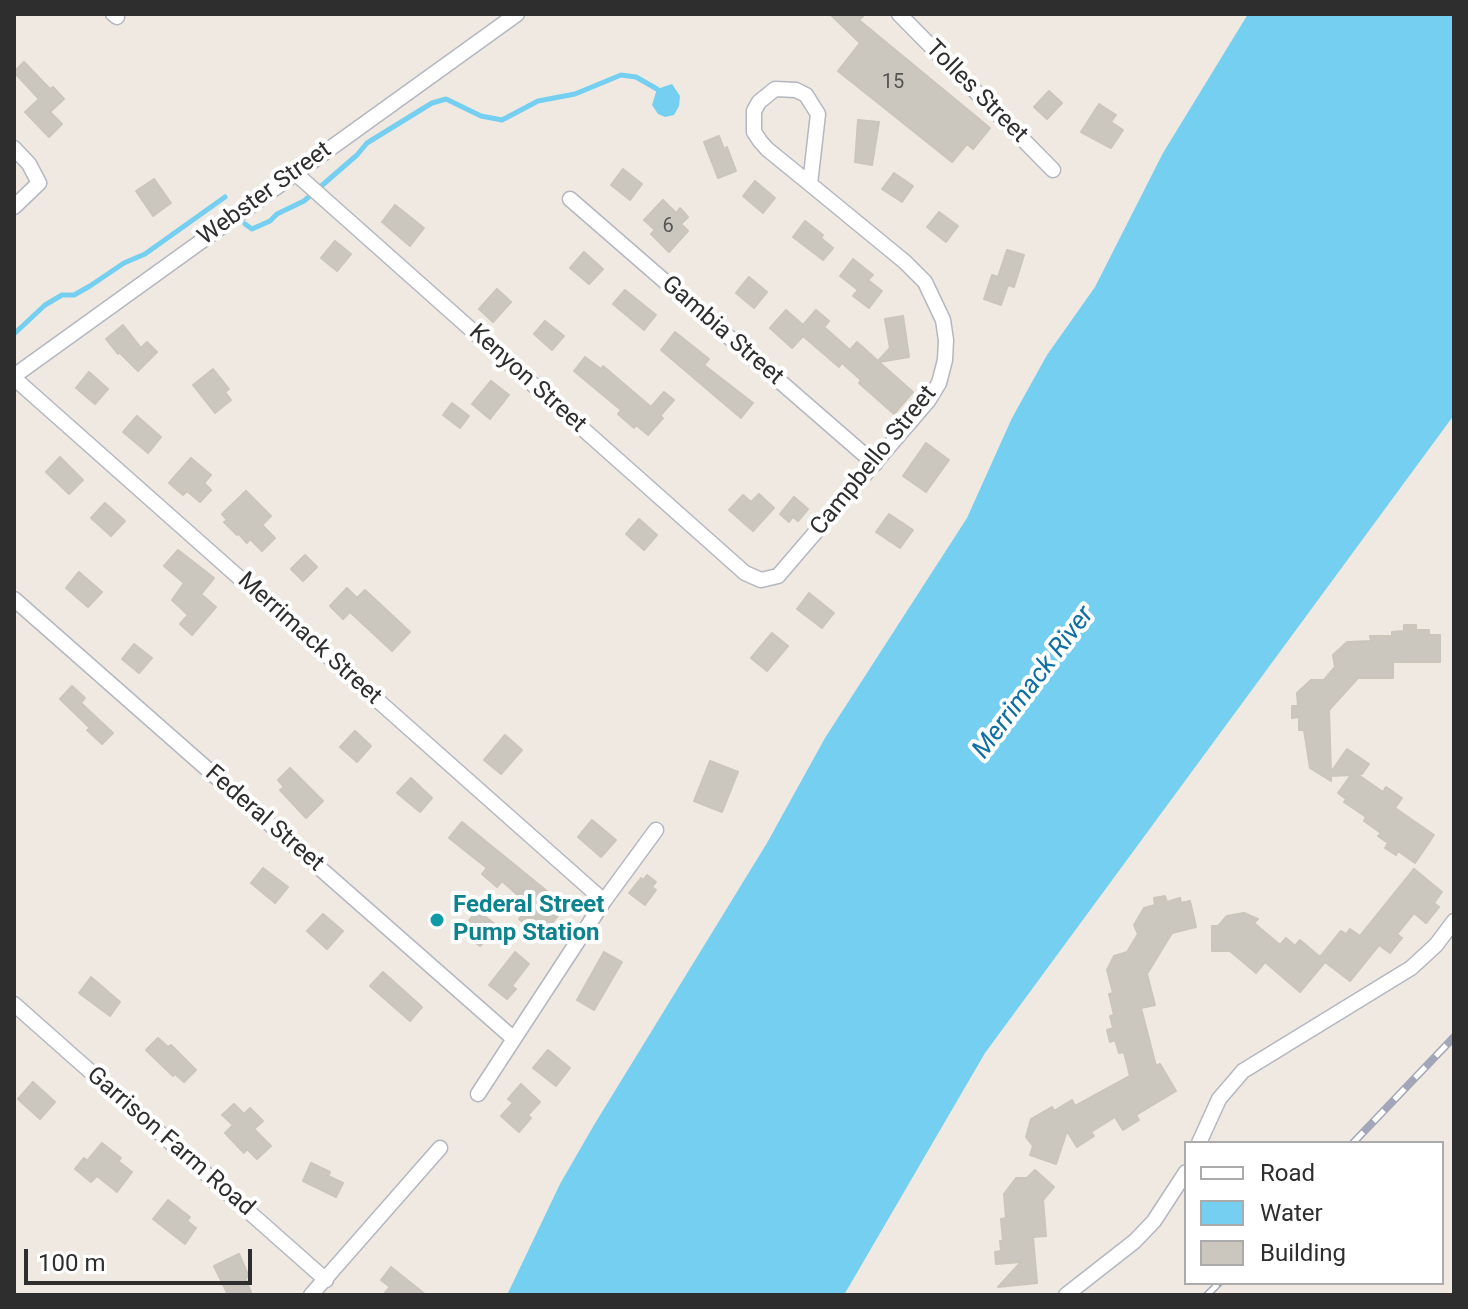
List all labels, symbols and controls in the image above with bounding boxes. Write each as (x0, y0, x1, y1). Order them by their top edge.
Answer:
street label: Tolles Street (919, 35, 1033, 149)
house number: 15 (882, 71, 904, 95)
street label: Webster Street (193, 136, 337, 252)
house number: 6 (662, 215, 674, 239)
street label: Gambia Street (655, 270, 789, 392)
street label: Kenyon Street (462, 319, 592, 439)
street label: Campbello Street (805, 380, 943, 542)
street label: Merrimack Street (231, 567, 387, 711)
water label: Merrimack River (967, 601, 1101, 765)
street label: Federal Street (199, 760, 329, 878)
place label: Federal Street Pump Station (453, 892, 604, 948)
marker: Federal Street Pump Station (428, 911, 446, 929)
street label: Garrison Farm Road (80, 1061, 260, 1223)
legend (1184, 1141, 1444, 1285)
text: Road (1260, 1159, 1315, 1187)
text: Water (1260, 1199, 1323, 1227)
scale bar (28, 1233, 256, 1283)
text: Building (1260, 1239, 1346, 1267)
text: 100 m (38, 1249, 105, 1277)

